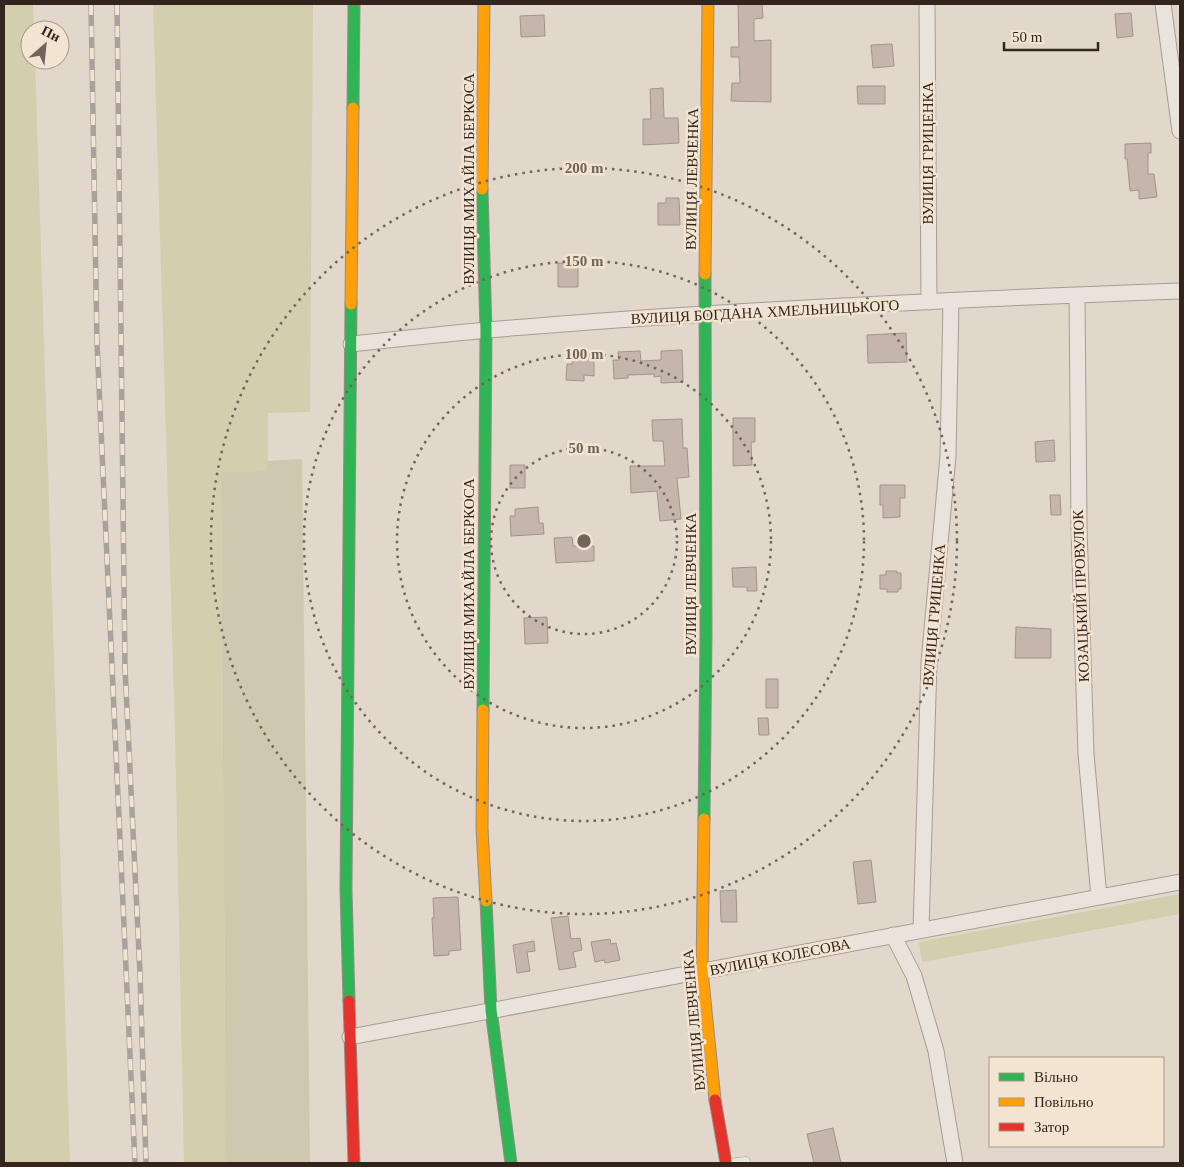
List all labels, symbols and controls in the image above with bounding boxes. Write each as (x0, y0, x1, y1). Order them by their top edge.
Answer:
north arrow (20, 20, 70, 70)
scale bar (1004, 20, 1098, 52)
text: Пн (39, 23, 63, 45)
text: 50 m (1012, 29, 1043, 45)
street label: ВУЛИЦЯ МИХАЙЛА БЕРКОСА (461, 73, 477, 285)
street label: ВУЛИЦЯ ГРИЦЕНКА (920, 81, 936, 224)
street label: ВУЛИЦЯ ЛЕВЧЕНКА (683, 107, 701, 250)
text: 200 m (565, 160, 604, 176)
text: 150 m (565, 253, 604, 269)
street label: ВУЛИЦЯ БОГДАНА ХМЕЛЬНИЦЬКОГО (630, 297, 900, 327)
text: 100 m (565, 346, 604, 362)
text: 50 m (568, 440, 600, 456)
street label: ВУЛИЦЯ МИХАЙЛА БЕРКОСА (461, 478, 477, 690)
street label: КОЗАЦЬКИЙ ПРОВУЛОК (1070, 508, 1092, 683)
street label: ВУЛИЦЯ ЛЕВЧЕНКА (683, 513, 699, 655)
centre of rings (575, 532, 593, 550)
street label: ВУЛИЦЯ ГРИЦЕНКА (920, 543, 948, 687)
street label: ВУЛИЦЯ КОЛЕСОВА (708, 935, 852, 979)
street label: ВУЛИЦЯ ЛЕВЧЕНКА (680, 948, 708, 1092)
legend (989, 1057, 1164, 1147)
text: Вільно (1034, 1069, 1078, 1085)
text: Повільно (1034, 1094, 1093, 1110)
text: Затор (1034, 1119, 1069, 1135)

